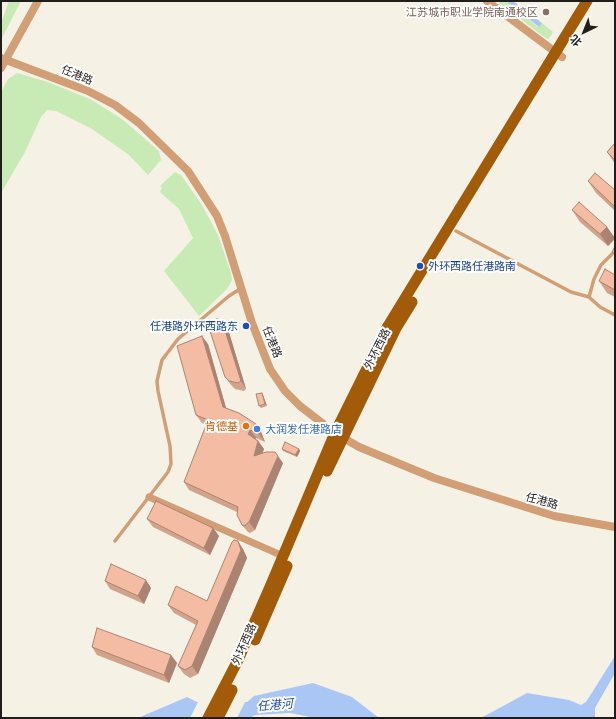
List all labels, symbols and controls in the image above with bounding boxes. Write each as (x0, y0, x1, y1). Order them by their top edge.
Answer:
place label: 江苏城市职业学院南通校区 (406, 5, 538, 19)
marker: 江苏城市职业学院南通校区 (541, 7, 551, 17)
north arrow (564, 12, 604, 52)
text: 北 (567, 33, 584, 50)
street label: 任港路 (59, 62, 95, 88)
place label: 外环西路任港路南 (428, 259, 516, 273)
marker: 外环西路任港路南 (415, 261, 425, 271)
place label: 任港路外环西路东 (150, 319, 238, 333)
marker: 任港路外环西路东 (241, 321, 251, 331)
street label: 任港路 (260, 324, 284, 360)
street label: 外环西路 (361, 326, 393, 372)
place label: 肯德基 (205, 419, 238, 433)
marker: 肯德基 (241, 421, 251, 431)
place label: 大润发任港路店 (265, 422, 342, 436)
marker: 大润发任港路店 (252, 424, 262, 434)
street label: 任港路 (524, 490, 560, 512)
street label: 外环西路 (229, 621, 259, 667)
water label: 任港河 (256, 696, 294, 714)

